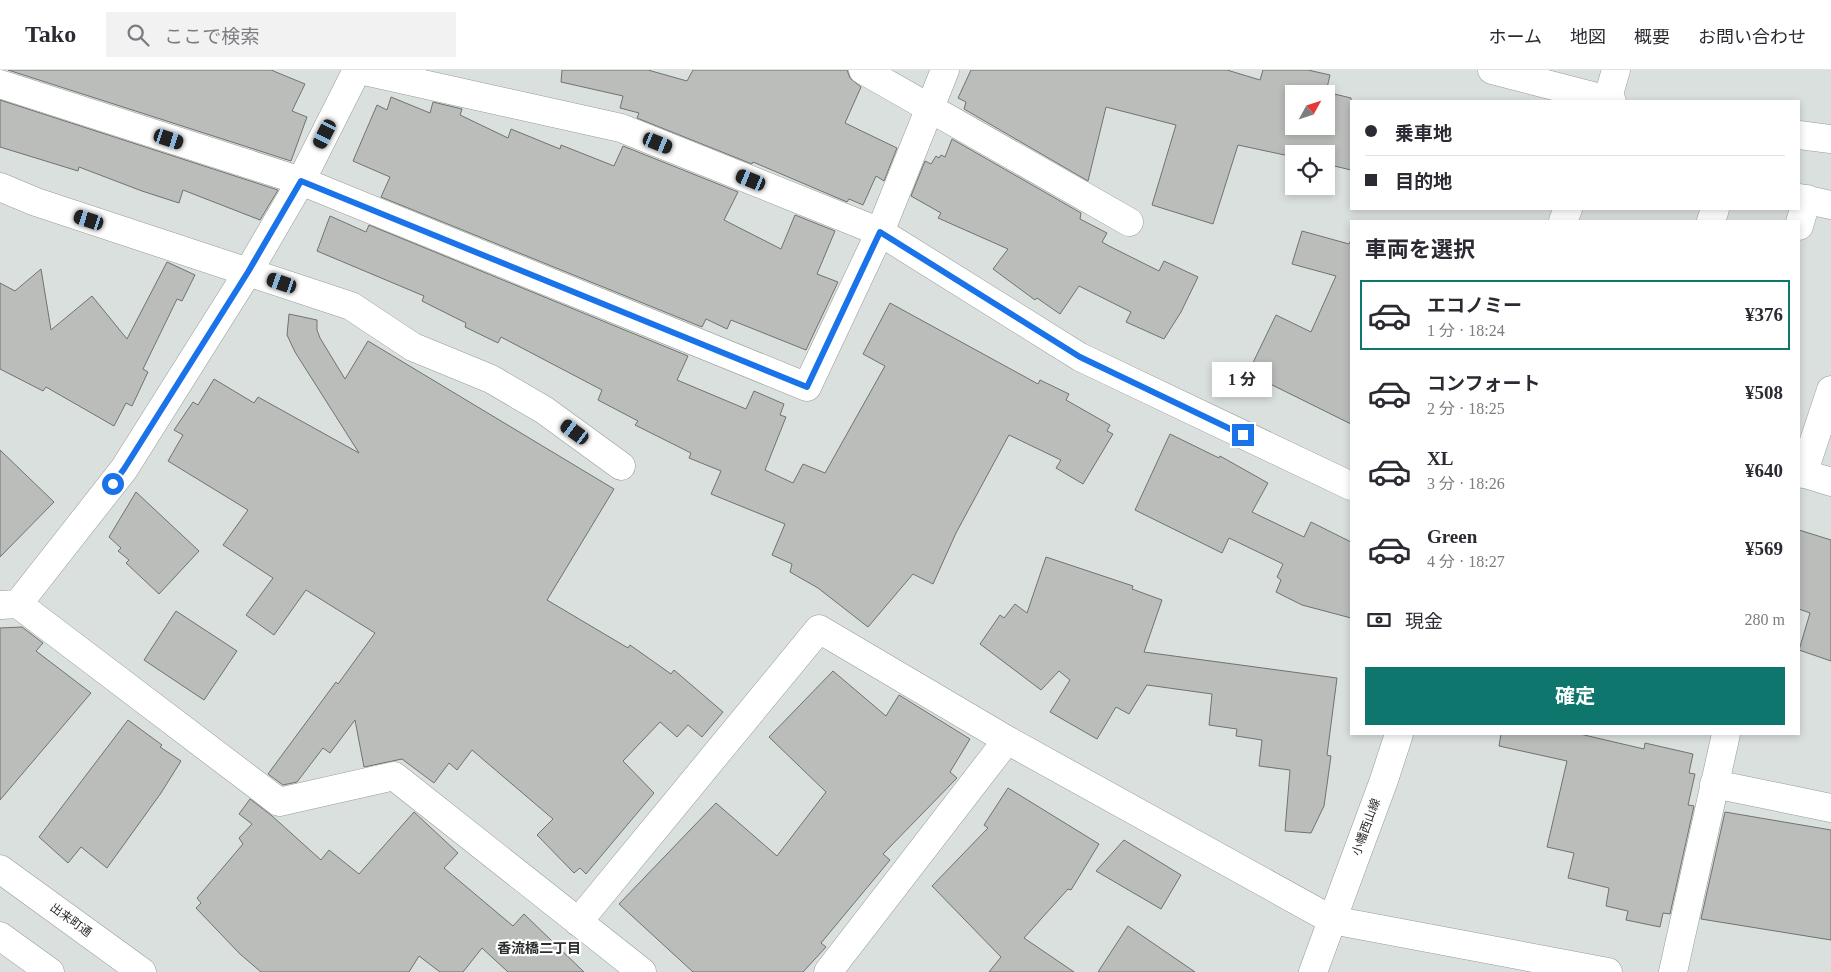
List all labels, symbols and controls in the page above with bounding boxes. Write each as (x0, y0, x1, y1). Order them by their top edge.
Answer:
search box (106, 12, 456, 57)
text: Tako (25, 21, 76, 47)
icon: search (124, 21, 152, 49)
text: ここで検索 (164, 26, 259, 47)
text: ホーム (1489, 27, 1542, 47)
text: 地図 (1570, 27, 1606, 47)
text: 概要 (1634, 27, 1670, 47)
text: お問い合わせ (1698, 27, 1806, 47)
north arrow (1285, 85, 1335, 135)
map controls (1285, 85, 1335, 195)
car (311, 117, 338, 151)
text: 乗車地 (1395, 123, 1452, 144)
car (152, 127, 185, 151)
car (641, 130, 674, 156)
button: locate (1285, 145, 1335, 195)
car (734, 167, 767, 193)
text: 目的地 (1395, 171, 1452, 192)
car (72, 208, 105, 232)
text: 車両を選択 (1365, 237, 1475, 262)
car (265, 271, 298, 295)
icon: car (1367, 293, 1412, 338)
text: エコノミー (1427, 295, 1522, 316)
text: ¥376 (1745, 304, 1783, 325)
text: 1 分 · 18:24 (1427, 322, 1505, 339)
callout: 1 分 (1213, 362, 1273, 398)
text: 1 分 (1228, 371, 1256, 388)
icon: car (1367, 371, 1412, 416)
text: コンフォート (1427, 373, 1540, 394)
text: ¥508 (1745, 382, 1783, 403)
text: 2 分 · 18:25 (1427, 400, 1505, 417)
car (558, 417, 591, 447)
route end (1232, 424, 1254, 446)
text: XL (1427, 448, 1453, 469)
icon: car (1367, 449, 1412, 494)
text: ¥640 (1745, 460, 1783, 481)
route start (102, 473, 124, 495)
text: 3 分 · 18:26 (1427, 475, 1505, 492)
text: Green (1427, 526, 1477, 547)
icon: car (1367, 527, 1412, 572)
text: ¥569 (1745, 538, 1783, 559)
text: 4 分 · 18:27 (1427, 553, 1505, 570)
icon: cash (1365, 606, 1393, 634)
text: 現金 (1405, 611, 1443, 632)
text: 280 m (1745, 611, 1785, 628)
button: 確定 (1365, 667, 1785, 725)
street label: 小幡西山線 (1349, 796, 1383, 858)
street label: 出来町通 (47, 900, 95, 940)
district label: 香流橋二丁目 (497, 941, 581, 956)

